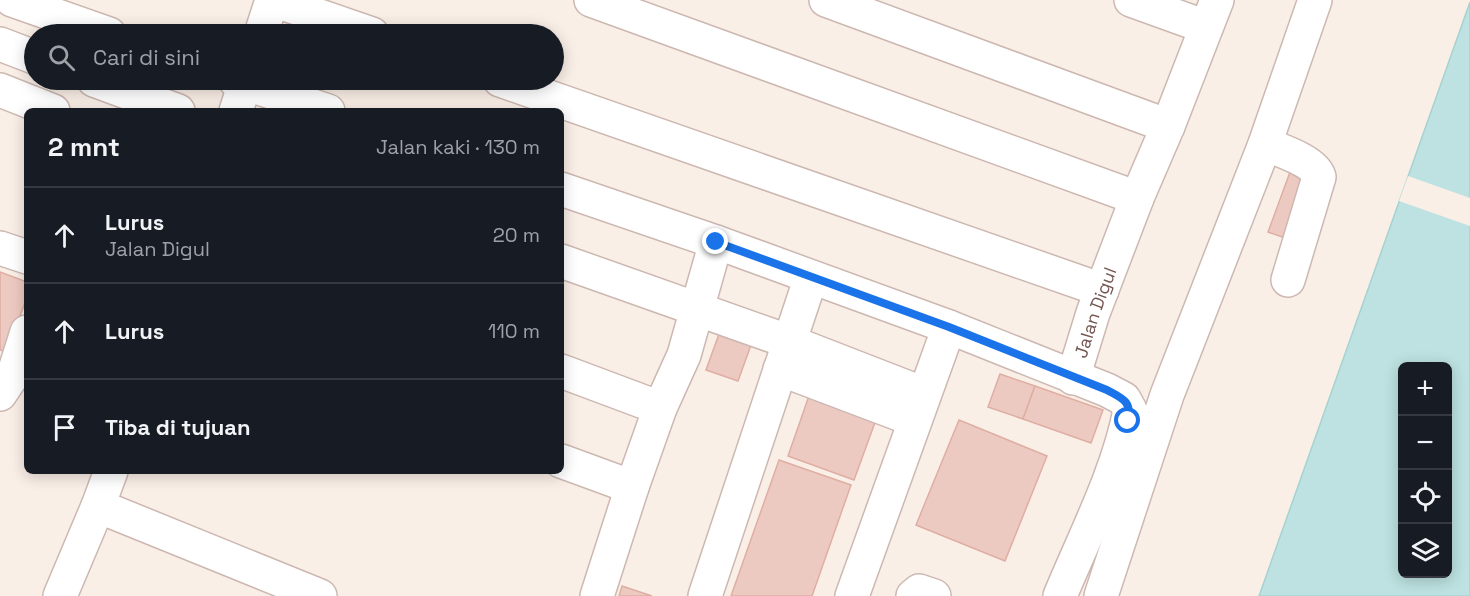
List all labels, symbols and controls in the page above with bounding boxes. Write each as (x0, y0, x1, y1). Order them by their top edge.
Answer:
search box (24, 24, 564, 90)
icon: search (45, 41, 78, 74)
text: Cari di sini (93, 43, 200, 71)
text: 2 mnt (48, 130, 120, 164)
text: Jalan kaki · 130 m (376, 134, 540, 160)
text: Lurus (105, 208, 164, 236)
icon: ahead (48, 219, 81, 252)
text: 20 m (493, 222, 540, 248)
route end (702, 228, 728, 254)
text: Jalan Digul (105, 236, 210, 262)
street label: Jalan Digul (1068, 264, 1121, 361)
icon: ahead (48, 315, 81, 348)
text: Lurus (105, 317, 164, 345)
text: 110 m (488, 318, 540, 344)
map controls (1398, 362, 1452, 578)
button: + (1398, 362, 1452, 416)
route start (1114, 407, 1140, 433)
icon: arrive (48, 411, 81, 444)
text: Tiba di tujuan (105, 413, 251, 441)
button: − (1398, 416, 1452, 470)
button: locate (1398, 470, 1452, 524)
button: layers (1398, 524, 1452, 578)

